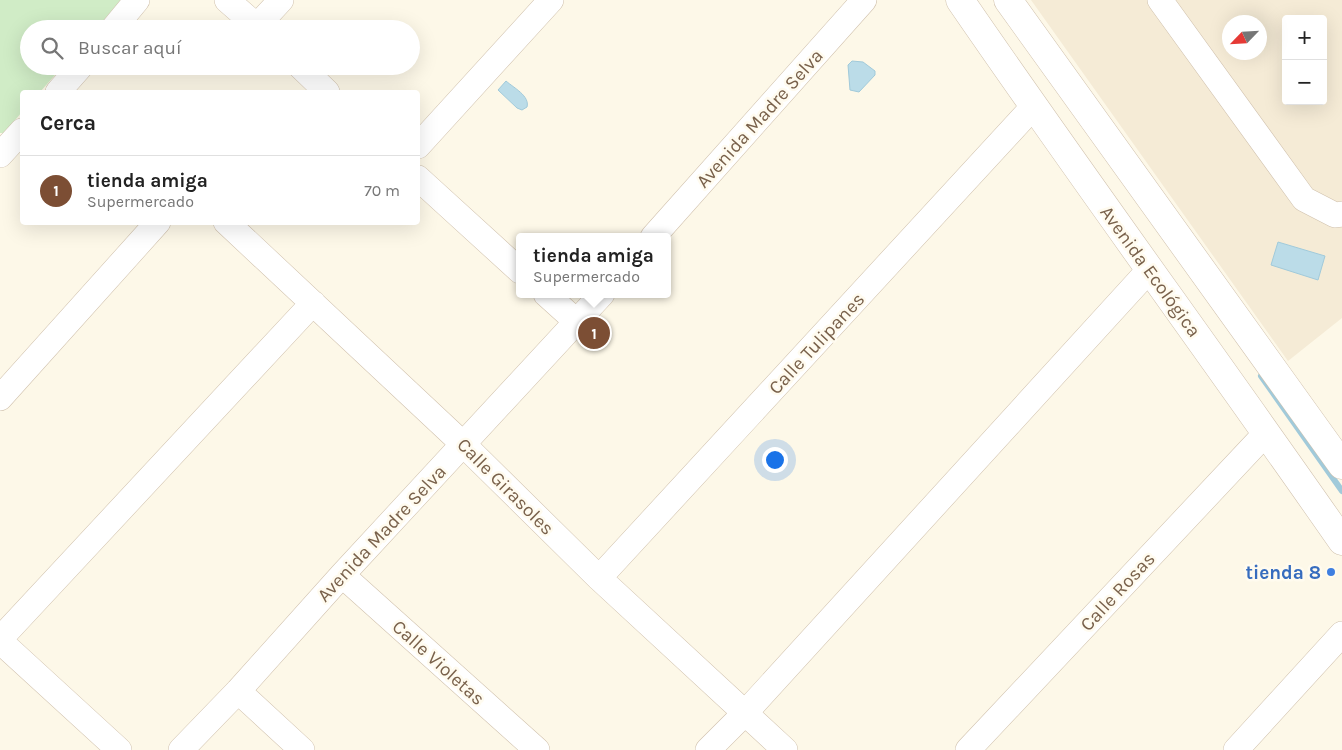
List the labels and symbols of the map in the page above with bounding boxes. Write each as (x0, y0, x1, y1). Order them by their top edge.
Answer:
north arrow (1222, 15, 1267, 60)
street label: Avenida Madre Selva (692, 45, 828, 192)
street label: Avenida Ecológica (1095, 202, 1205, 341)
street label: Calle Tulipanes (764, 288, 869, 399)
pin: 1 (578, 314, 610, 352)
street label: Calle Girasoles (452, 434, 558, 540)
your location (762, 447, 788, 473)
street label: Avenida Madre Selva (313, 461, 451, 607)
street label: Calle Rosas (1076, 548, 1160, 636)
place label: tienda 8 (1245, 562, 1321, 584)
marker: tienda 8 (1325, 566, 1337, 578)
street label: Calle Violetas (388, 616, 489, 710)

